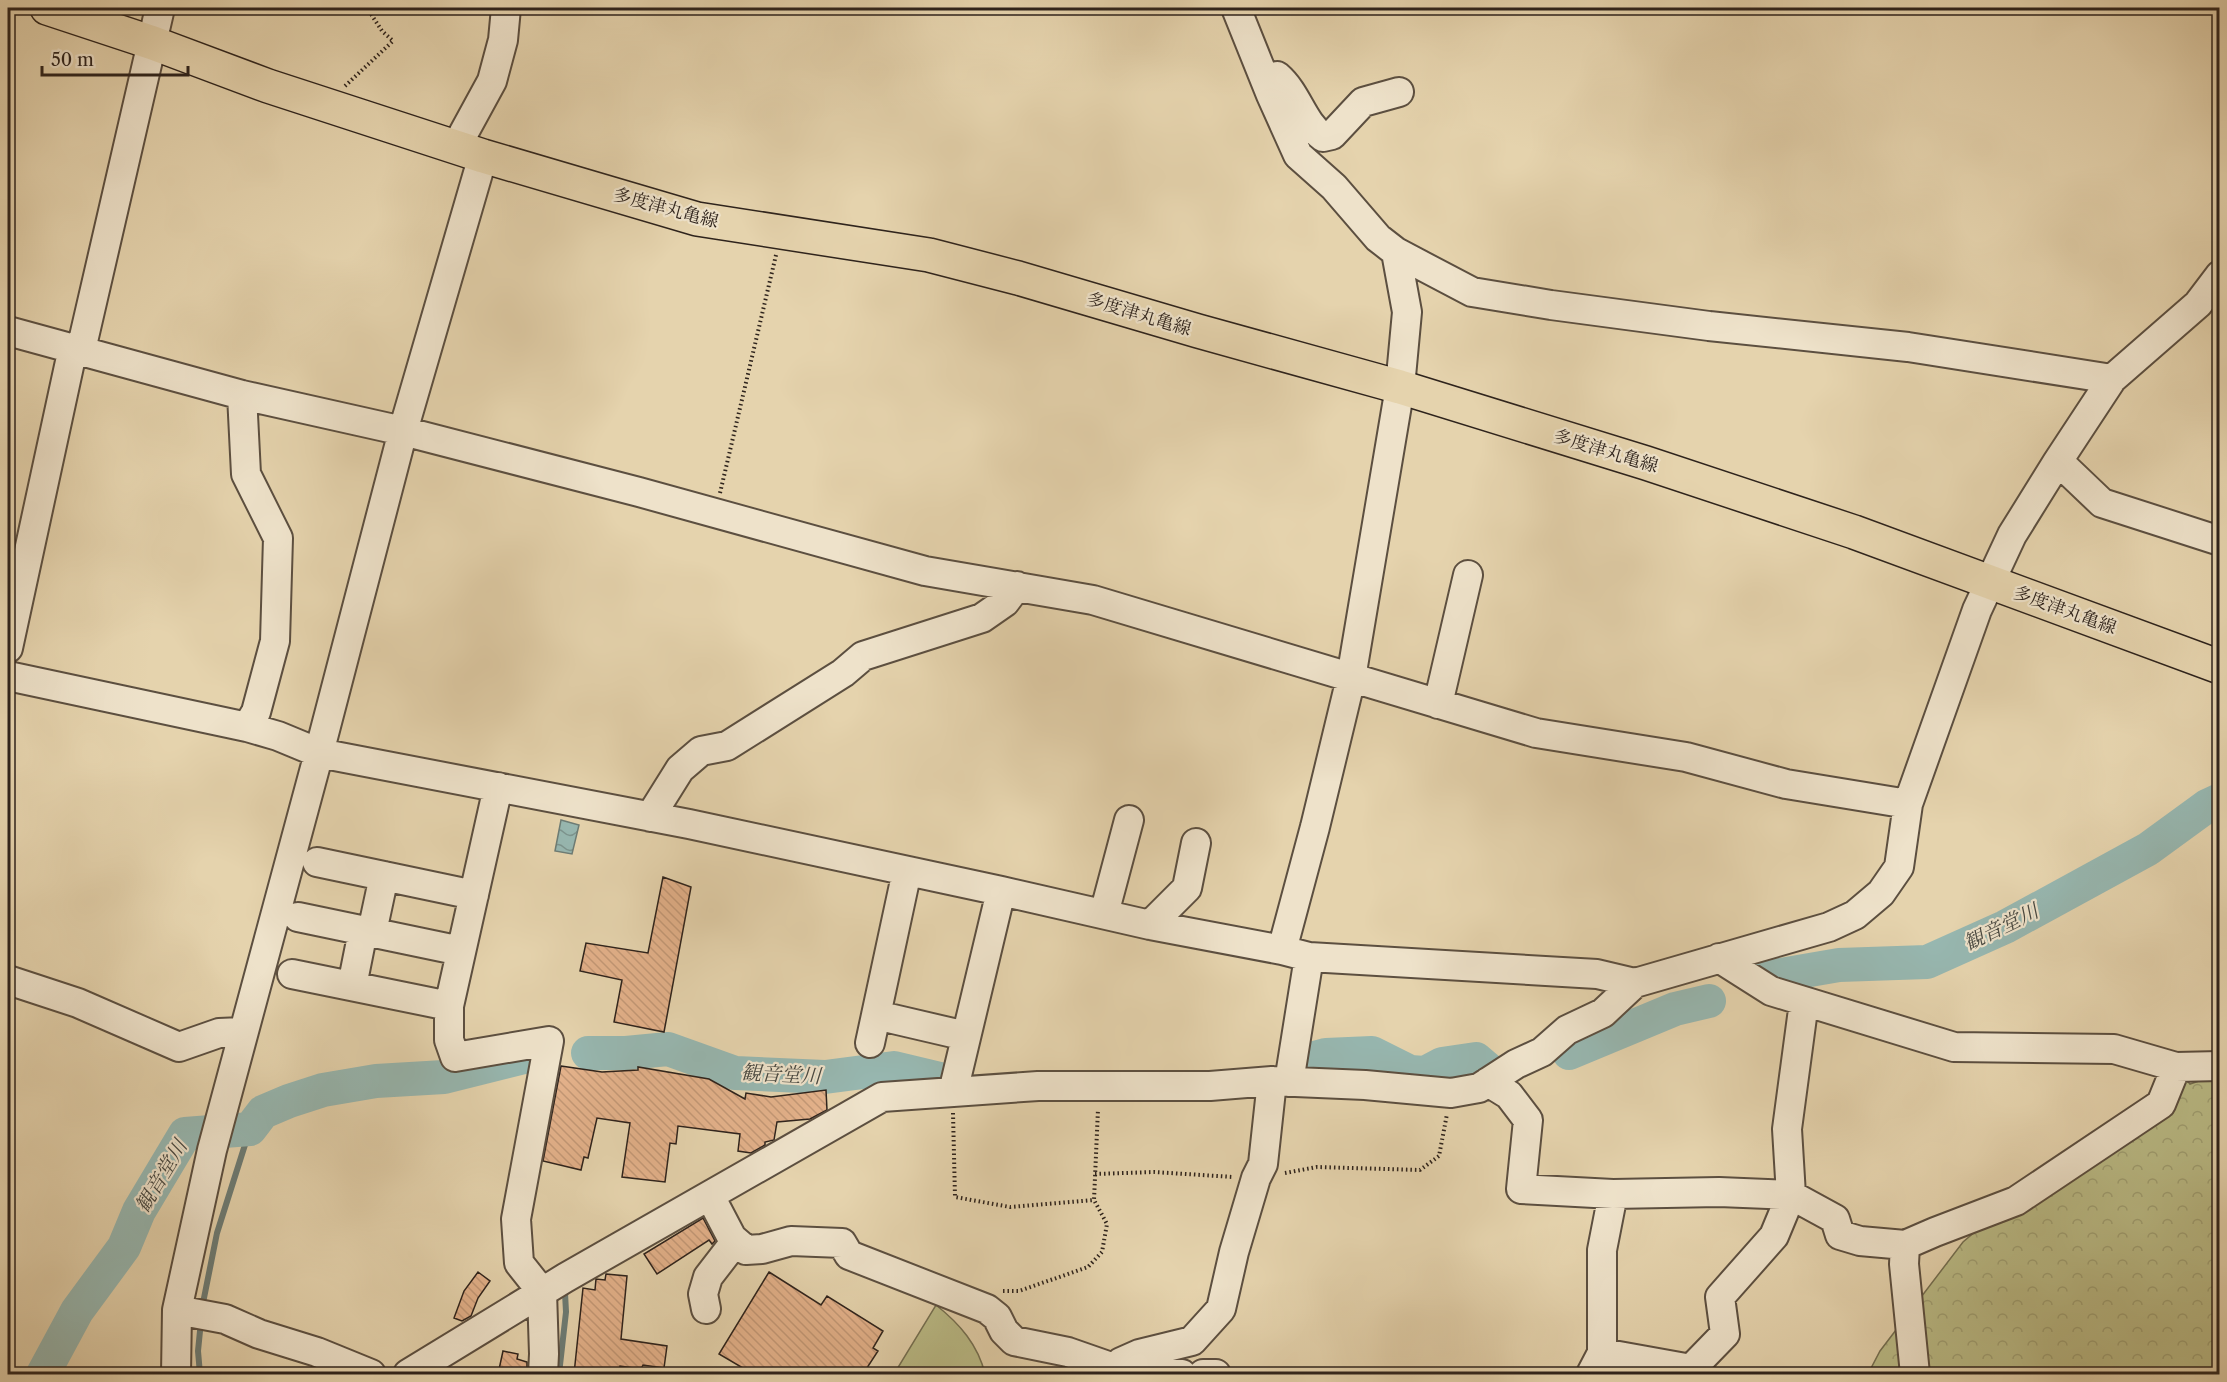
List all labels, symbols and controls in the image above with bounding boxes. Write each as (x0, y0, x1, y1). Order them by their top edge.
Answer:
scale bar (42, 39, 188, 77)
text: 50 m (51, 49, 94, 71)
street label: 多度津丸亀線 (611, 183, 721, 233)
street label: 多度津丸亀線 (1084, 288, 1194, 340)
street label: 多度津丸亀線 (1551, 425, 1661, 477)
street label: 多度津丸亀線 (2010, 581, 2120, 639)
water label: 観音堂川 (1960, 898, 2044, 955)
water label: 観音堂川 (740, 1060, 824, 1088)
water label: 観音堂川 (130, 1134, 193, 1216)

